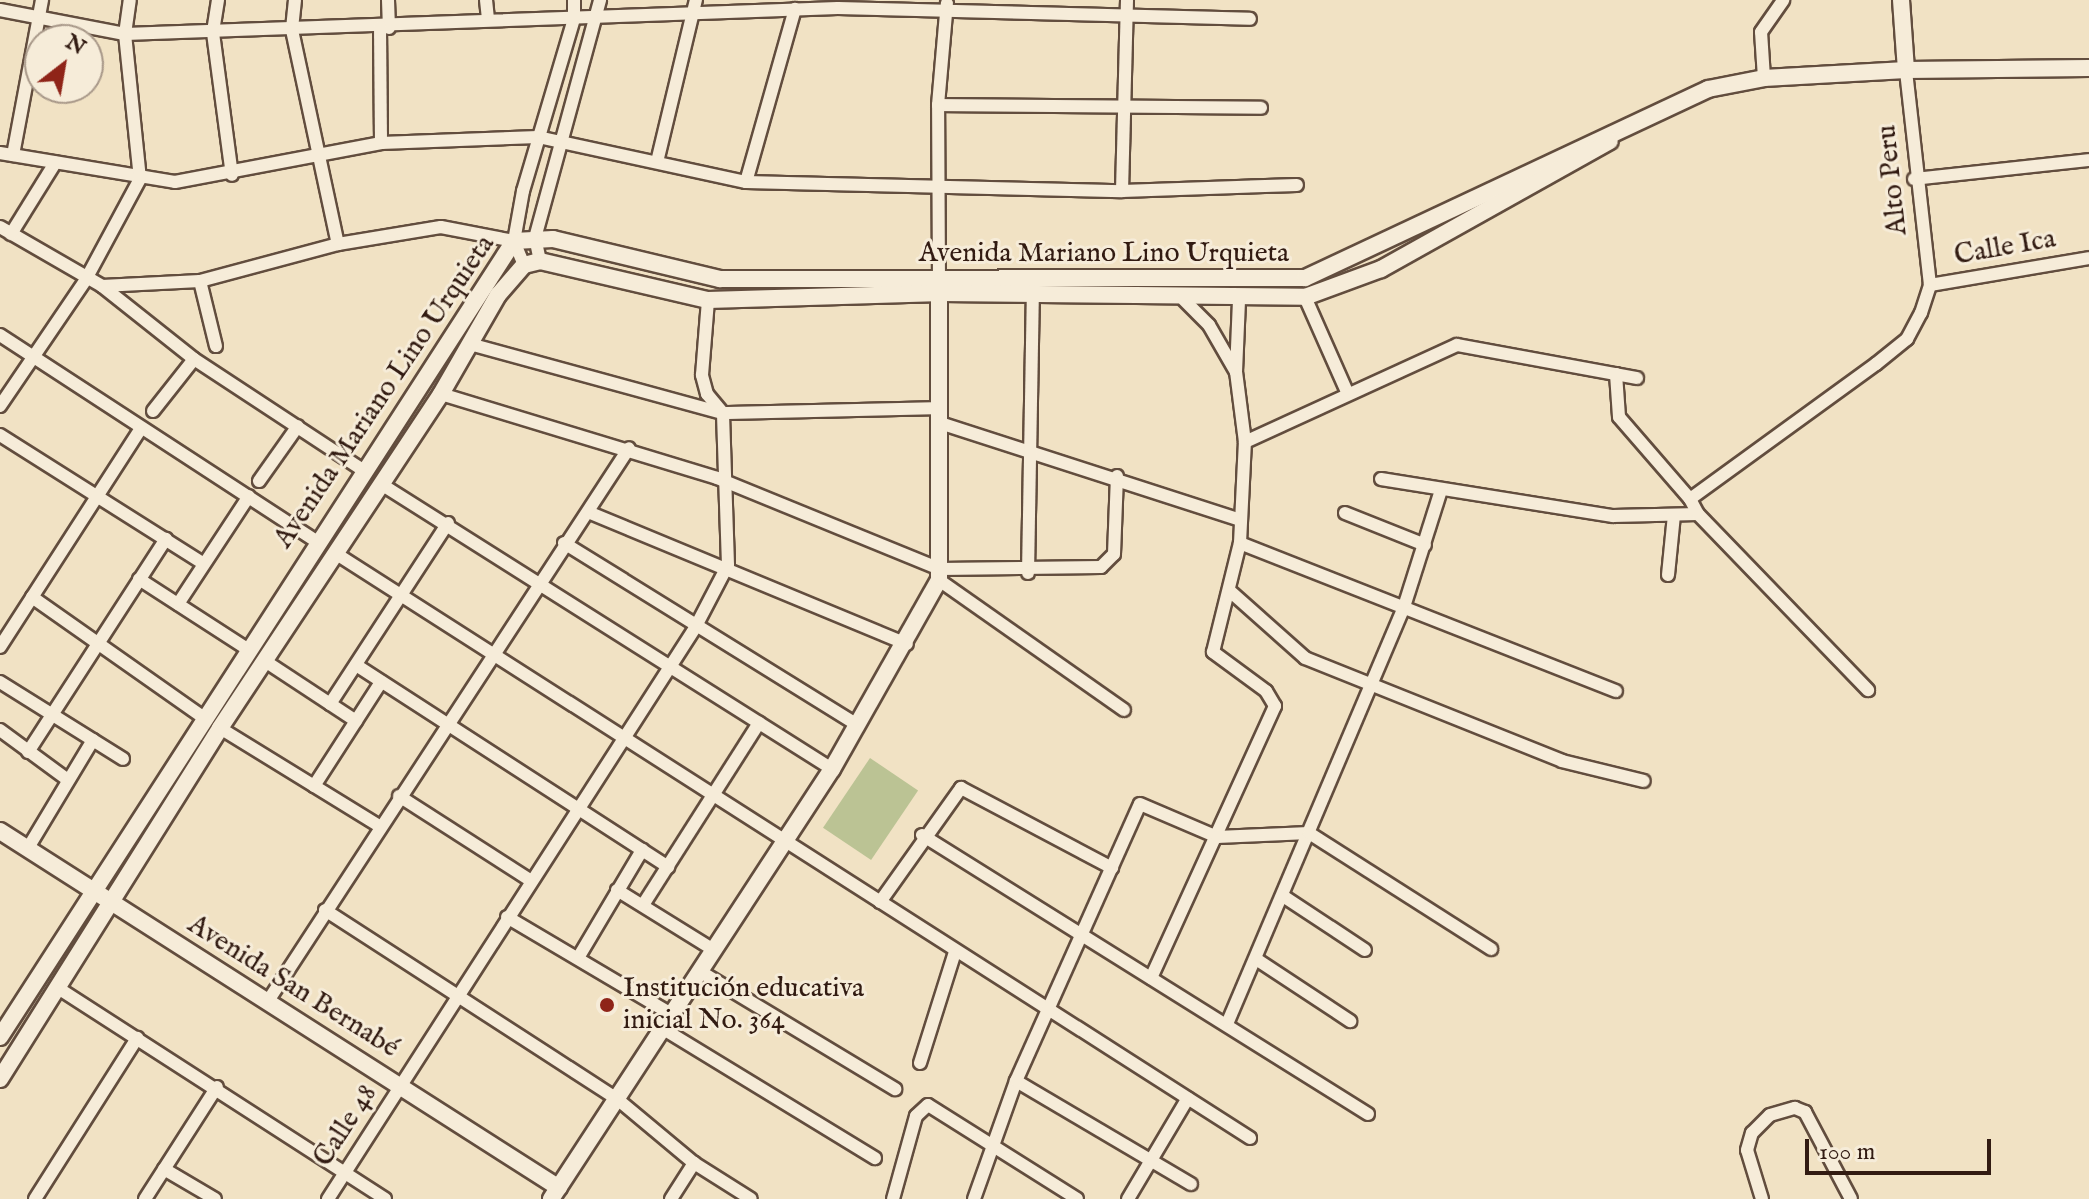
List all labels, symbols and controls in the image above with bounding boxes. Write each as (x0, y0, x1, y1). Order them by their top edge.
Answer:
north arrow (24, 24, 104, 104)
text: N (60, 28, 91, 62)
street label: Alto Peru (1871, 123, 1915, 237)
street label: Calle Ica (1952, 223, 2058, 273)
street label: Avenida Mariano Lino Urquieta (268, 229, 502, 555)
street label: Avenida Mariano Lino Urquieta (919, 237, 1289, 271)
street label: Avenida San Bernabé (181, 908, 405, 1066)
place label: Institución educativa inicial No. 364 (623, 972, 864, 1038)
marker: Institución educativa inicial No. 364 (598, 996, 616, 1014)
street label: Calle 48 (307, 1079, 385, 1173)
scale bar (1809, 1123, 1995, 1173)
text: 100 m (1819, 1137, 1875, 1168)

